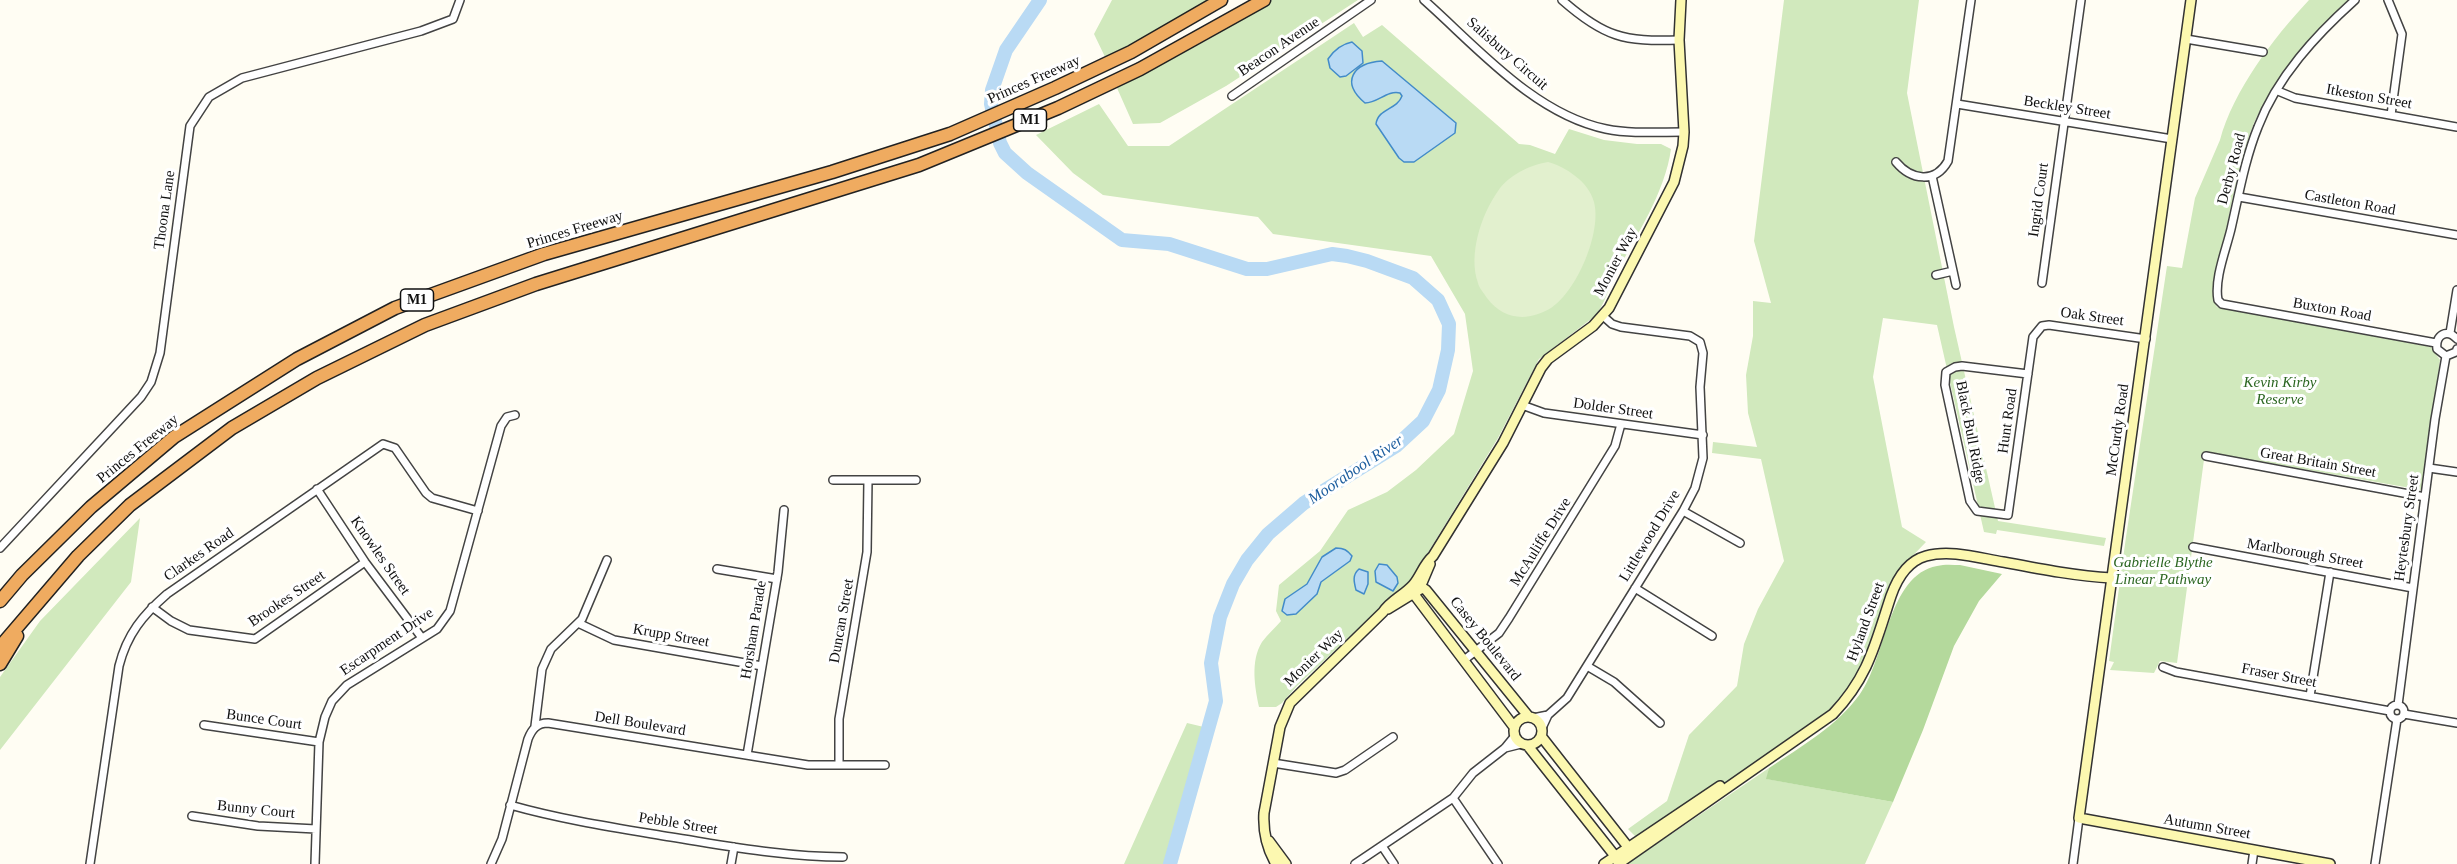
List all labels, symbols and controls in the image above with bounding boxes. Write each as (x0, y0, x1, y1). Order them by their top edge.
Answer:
street label: Beacon Avenue (1235, 13, 1323, 81)
street label: Salisbury Circuit (1463, 14, 1551, 94)
street label: Princes Freeway (985, 52, 1083, 108)
street label: Itkeston Street (2325, 81, 2413, 113)
street label: Beckley Street (2022, 92, 2112, 124)
road number: M1 (1014, 109, 1046, 131)
street label: Derby Road (2214, 131, 2250, 207)
street label: Ingrid Court (2025, 162, 2053, 238)
street label: Thoona Lane (151, 169, 179, 251)
street label: Castleton Road (2303, 186, 2397, 220)
street label: Princes Freeway (525, 207, 625, 253)
street label: Monier Way (1590, 225, 1642, 299)
road number: M1 (400, 289, 434, 311)
street label: Buxton Road (2291, 294, 2373, 326)
street label: Oak Street (2059, 304, 2125, 330)
park label: Kevin Kirby Reserve (2244, 374, 2316, 409)
street label: Black Bull Ridge (1951, 379, 1989, 485)
street label: McCurdy Road (2103, 383, 2133, 477)
street label: Hunt Road (1995, 387, 2021, 455)
street label: Dolder Street (1572, 394, 1654, 424)
street label: Princes Freeway (94, 411, 182, 487)
water label: Moorabool River (1305, 431, 1407, 509)
street label: Great Britain Street (2259, 444, 2377, 482)
street label: Heytesbury Street (2391, 473, 2423, 583)
street label: Littlewood Drive (1616, 487, 1684, 585)
street label: McAuliffe Drive (1507, 494, 1575, 590)
street label: Knowles Street (346, 513, 414, 599)
street label: Clarkes Road (161, 524, 237, 586)
street label: Marlborough Street (2245, 535, 2365, 573)
park label: Gabrielle Blythe Linear Pathway (2113, 554, 2213, 589)
street label: Brookes Street (245, 567, 329, 631)
street label: Duncan Street (826, 577, 858, 665)
street label: Horsham Parade (737, 579, 771, 681)
street label: Hyland Street (1843, 580, 1889, 664)
street label: Casey Boulevard (1446, 593, 1524, 685)
street label: Escarpment Drive (337, 604, 437, 680)
street label: Krupp Street (631, 620, 711, 652)
street label: Monier Way (1281, 625, 1347, 691)
street label: Fraser Street (2240, 660, 2318, 692)
street label: Bunce Court (225, 706, 303, 734)
street label: Dell Boulevard (593, 708, 687, 740)
street label: Bunny Court (216, 797, 296, 823)
street label: Pebble Street (637, 809, 719, 839)
street label: Autumn Street (2162, 811, 2252, 843)

